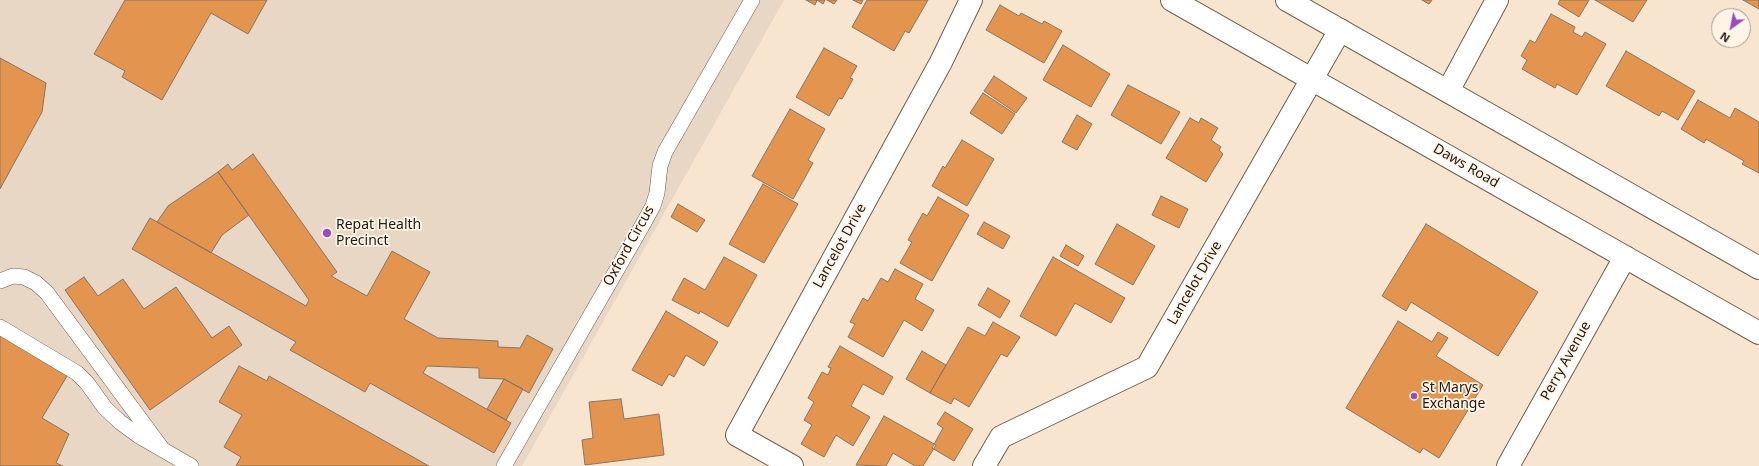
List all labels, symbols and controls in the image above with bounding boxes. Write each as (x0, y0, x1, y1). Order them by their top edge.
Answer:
north arrow (1711, 8, 1751, 48)
text: N (1717, 29, 1733, 46)
street label: Daws Road (1430, 140, 1502, 192)
street label: Lancelot Drive (810, 201, 870, 291)
street label: Oxford Circus (600, 203, 658, 289)
place label: Repat Health Precinct (336, 217, 421, 250)
marker: Repat Health Precinct (321, 227, 333, 239)
street label: Lancelot Drive (1164, 238, 1226, 328)
street label: Perry Avenue (1537, 319, 1595, 403)
place label: St Marys Exchange (1422, 380, 1485, 412)
marker: St Marys Exchange (1409, 391, 1419, 401)

